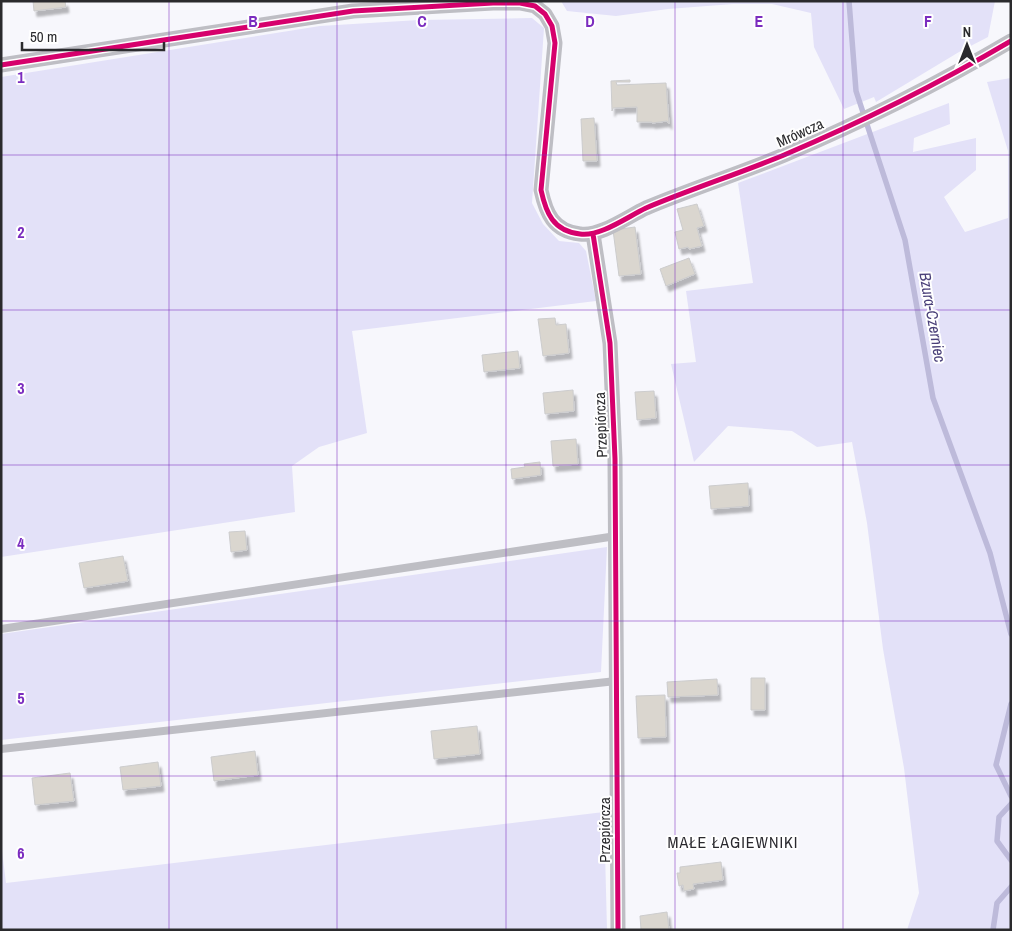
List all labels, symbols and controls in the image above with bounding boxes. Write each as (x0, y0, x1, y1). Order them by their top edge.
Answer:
text: B (248, 10, 258, 32)
text: C (417, 10, 427, 32)
text: D (585, 10, 595, 32)
text: E (755, 10, 764, 32)
text: F (924, 10, 932, 32)
scale bar (22, 20, 165, 52)
north arrow (942, 20, 992, 70)
text: N (963, 23, 971, 41)
text: 50 m (30, 26, 57, 47)
text: 1 (17, 66, 25, 88)
street label: Mrówcza (773, 113, 827, 152)
text: 2 (17, 221, 25, 243)
water label: Bzura-Czerniec (914, 270, 952, 364)
text: 3 (17, 377, 25, 399)
street label: Przepiórcza (589, 392, 612, 458)
text: 4 (17, 532, 25, 554)
text: 5 (17, 687, 25, 709)
street label: Przepiórcza (594, 797, 615, 863)
district label: MAŁE ŁAGIEWNIKI (668, 831, 798, 853)
text: 6 (17, 842, 25, 864)

